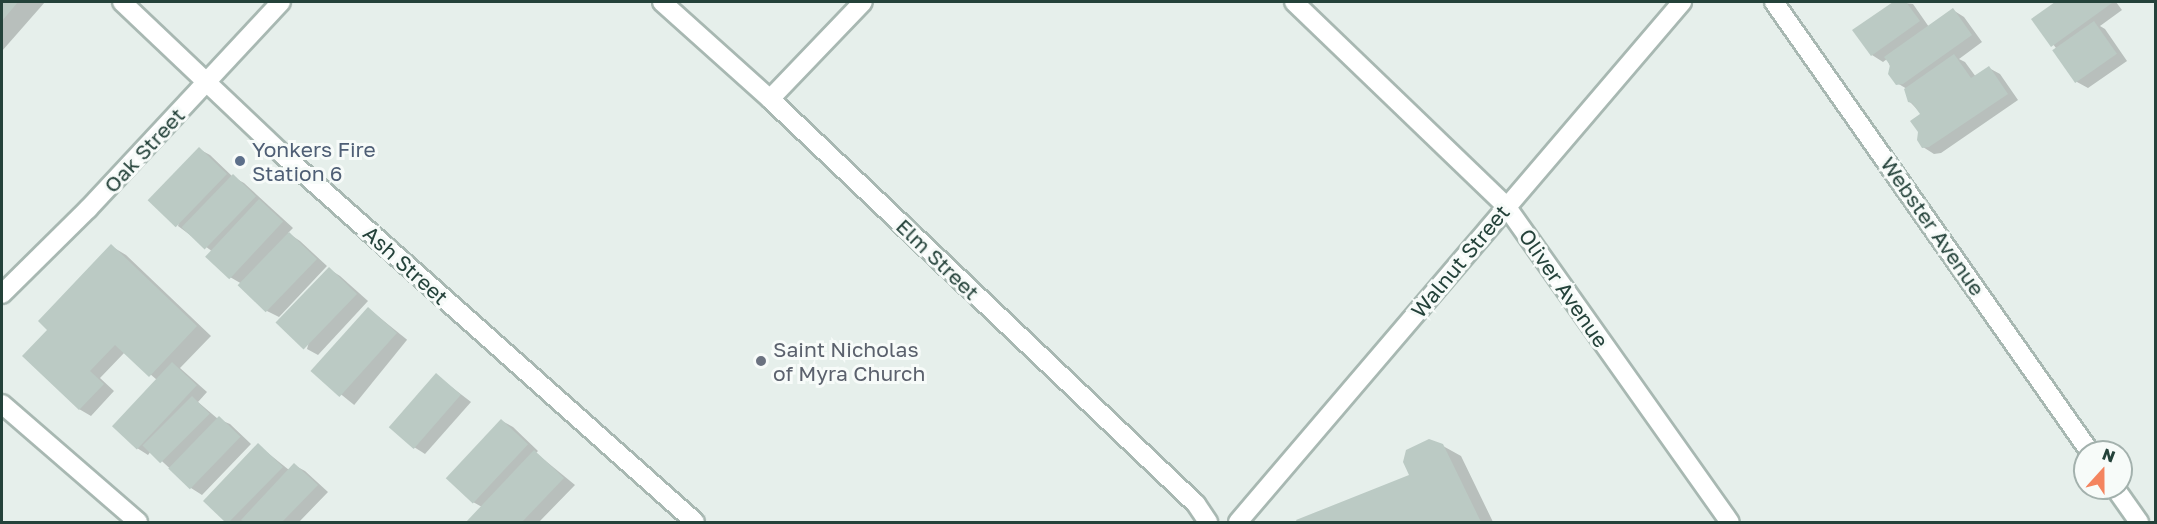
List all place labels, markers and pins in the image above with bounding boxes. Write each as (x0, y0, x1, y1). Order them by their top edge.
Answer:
place label: Yonkers Fire Station 6 (252, 136, 376, 186)
marker: Yonkers Fire Station 6 (233, 154, 247, 168)
place label: Saint Nicholas of Myra Church (773, 336, 925, 386)
marker: Saint Nicholas of Myra Church (754, 354, 768, 368)

